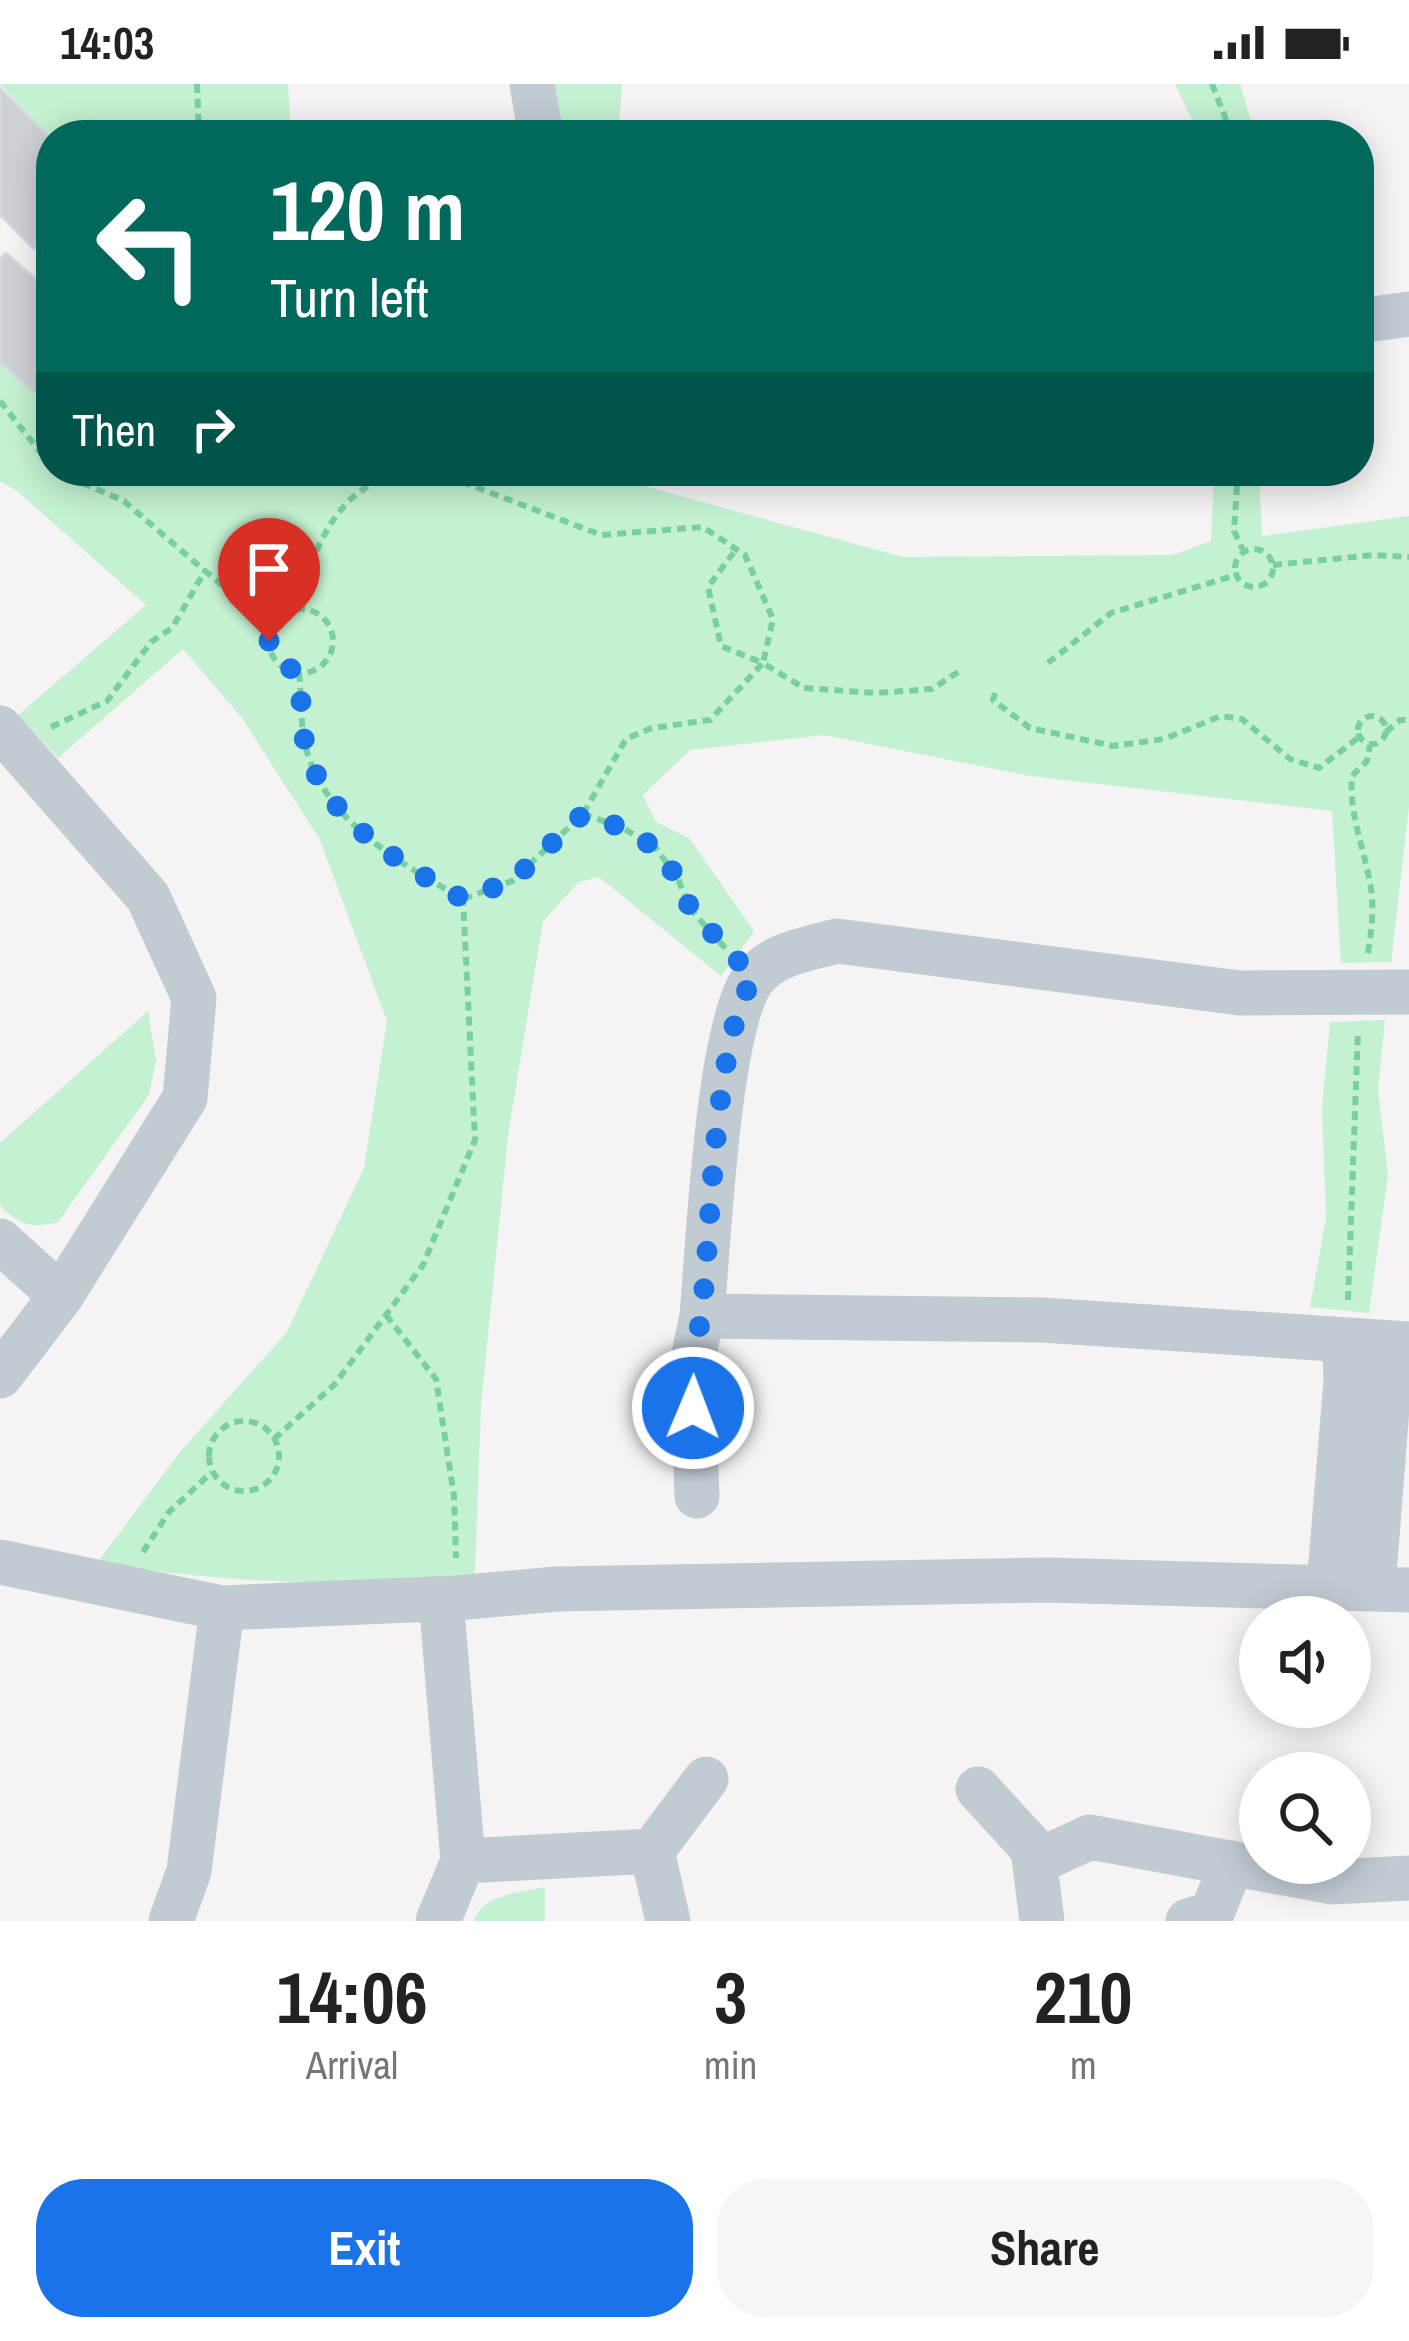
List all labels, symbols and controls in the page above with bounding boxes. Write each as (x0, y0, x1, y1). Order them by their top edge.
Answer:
text: 14:03 (60, 12, 154, 73)
text: 120 m (270, 153, 465, 266)
icon: left (72, 168, 228, 324)
text: Turn left (270, 261, 429, 334)
icon: right (180, 396, 246, 462)
text: Then (72, 399, 156, 460)
pin (218, 518, 320, 641)
icon: arrive (236, 536, 302, 602)
position arrow (630, 1345, 756, 1471)
map controls (1239, 1596, 1371, 1884)
button: sound (1239, 1596, 1371, 1728)
button: search (1239, 1752, 1371, 1884)
text: 14:06 (277, 1948, 428, 2045)
text: 3 (714, 1948, 747, 2045)
text: 210 (1034, 1948, 1132, 2045)
text: Arrival (306, 2039, 398, 2091)
text: min (704, 2039, 757, 2091)
text: m (1070, 2039, 1097, 2091)
button: Exit (36, 2179, 693, 2317)
button: Share (717, 2179, 1373, 2317)

